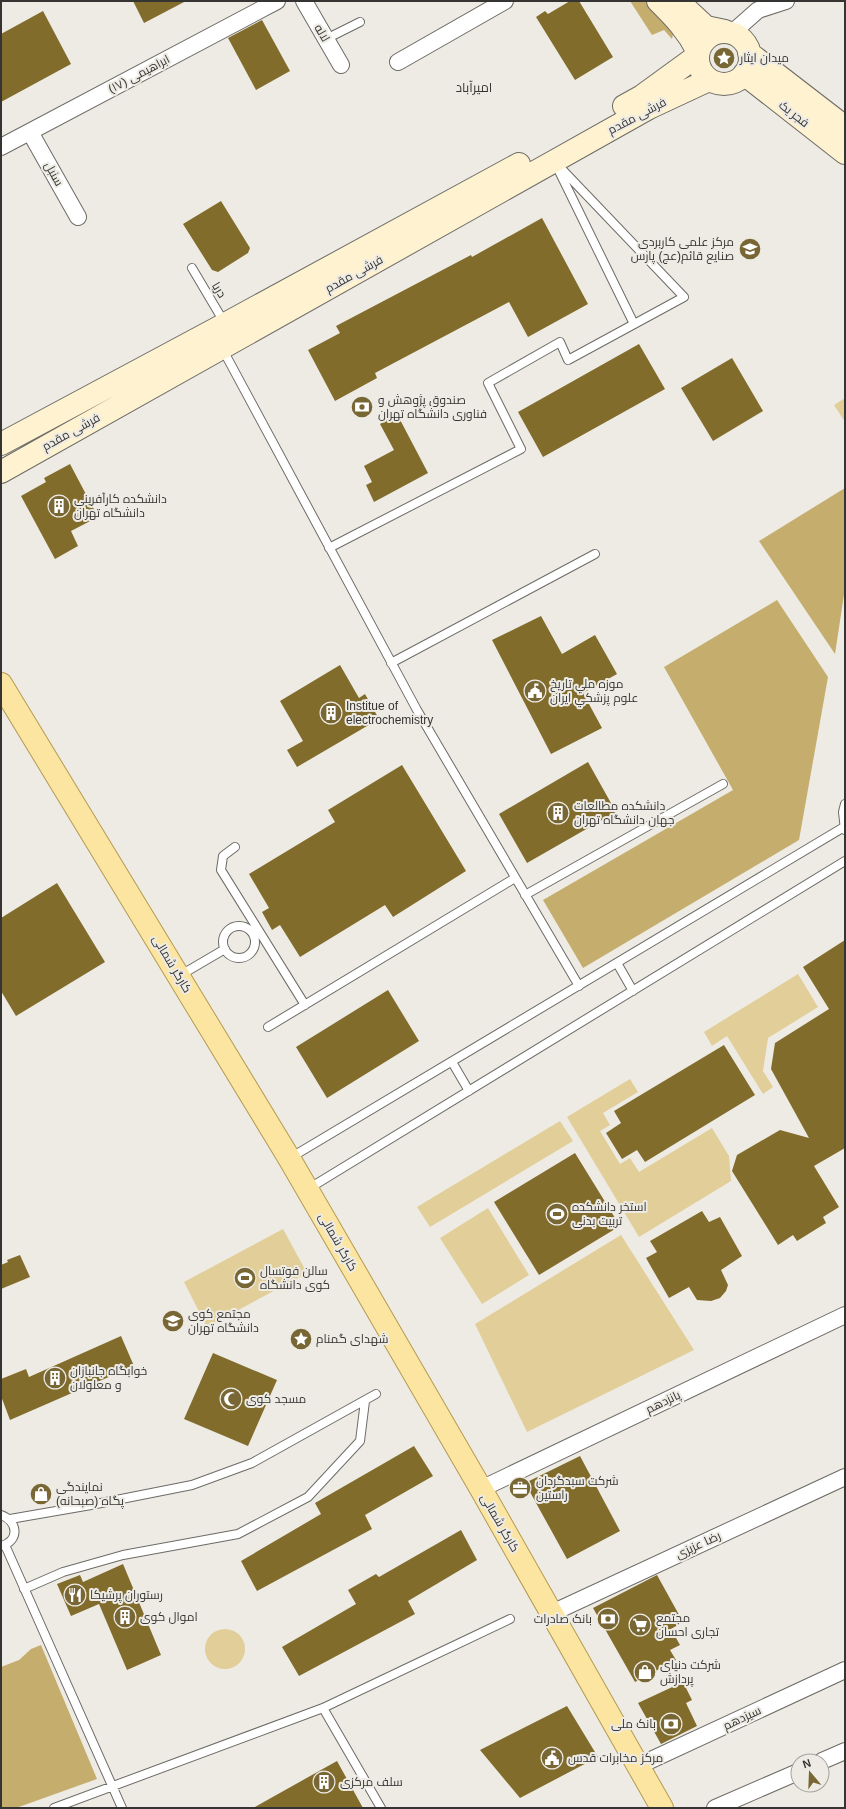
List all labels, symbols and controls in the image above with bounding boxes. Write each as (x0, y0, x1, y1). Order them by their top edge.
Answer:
street label: لاله (311, 22, 333, 44)
place icon: میدان ایثار (711, 45, 737, 71)
place label: میدان ایثار (739, 51, 789, 65)
street label: ابراهیمی (۱۷) (106, 52, 172, 96)
district label: امیرآباد (456, 80, 492, 95)
street label: فرشی مقدم (605, 95, 669, 138)
street label: فجر یک (776, 98, 812, 130)
street label: سنبل (42, 160, 66, 189)
place label: مرکز علمی کاربردی صنایع قائم(عج) پارس (631, 235, 734, 265)
school or university icon: مرکز علمی کاربردی صنایع قائم(عج) پارس (737, 236, 763, 262)
street label: فرشی مقدم (323, 252, 386, 297)
street label: دریا (209, 280, 229, 301)
place label: صندوق پژوهش و فناوری دانشگاه تهران (378, 393, 487, 421)
bank icon: صندوق پژوهش و فناوری دانشگاه تهران (349, 394, 375, 420)
street label: فرشی مقدم (40, 410, 103, 455)
place label: دانشکده کارآفرینی دانشگاه تهران (74, 492, 167, 520)
building icon: دانشکده کارآفرینی دانشگاه تهران (46, 493, 72, 519)
place label: موزه ملي تاريخ علوم پزشكي ايران (550, 677, 638, 708)
public building icon: موزه ملي تاريخ علوم پزشكي ايران (522, 678, 548, 704)
place label: Institue of electrochemistry (346, 699, 433, 727)
building icon: Institue of electrochemistry (318, 700, 344, 726)
place label: دانشکده مطالعات جهان دانشگاه تهران (574, 799, 674, 827)
building icon: دانشکده مطالعات جهان دانشگاه تهران (545, 800, 571, 826)
street label: کارگر شمالی (149, 933, 195, 995)
place label: استخر دانشکده تربیت بدنی (572, 1200, 647, 1228)
sports icon: استخر دانشکده تربیت بدنی (544, 1201, 570, 1227)
street label: کارگر شمالی (316, 1210, 360, 1274)
place label: سالن فوتسال کوی دانشگاه (260, 1264, 330, 1292)
sports icon: سالن فوتسال کوی دانشگاه (232, 1265, 258, 1291)
place label: مجتمع کوی دانشگاه تهران (188, 1307, 259, 1335)
school or university icon: مجتمع کوی دانشگاه تهران (160, 1308, 186, 1334)
place icon: شهدای گمنام (288, 1326, 314, 1352)
place label: شهدای گمنام (316, 1332, 388, 1347)
place label: خوابگاه جانبازان و معلولان (70, 1364, 147, 1392)
building icon: خوابگاه جانبازان و معلولان (42, 1365, 68, 1391)
mosque icon: مسجد کوی (218, 1386, 244, 1412)
street label: پانزدهم (643, 1387, 684, 1418)
place label: مسجد کوی (246, 1392, 306, 1406)
place label: شرکت سبدگردان راستین (536, 1474, 619, 1502)
office icon: شرکت سبدگردان راستین (507, 1475, 533, 1501)
place label: نمایندگی پگاه (صبحانه) (56, 1480, 125, 1510)
shop icon: نمایندگی پگاه (صبحانه) (28, 1481, 54, 1507)
street label: کارگر شمالی (478, 1491, 522, 1555)
street label: رضا عزیزی (673, 1528, 723, 1562)
restaurant icon: رستوران پرشیکا (62, 1582, 88, 1608)
place label: رستوران پرشیکا (90, 1588, 163, 1604)
building icon: اموال کوی (112, 1604, 138, 1630)
bank icon: بانک صادرات (595, 1606, 621, 1632)
place label: اموال کوی (140, 1610, 198, 1624)
place label: مجتمع تجاری احسان (656, 1611, 720, 1639)
place label: بانک صادرات (534, 1612, 592, 1626)
supermarket icon: مجتمع تجاری احسان (627, 1612, 653, 1638)
place label: شرکت دنیای پردازش (660, 1658, 721, 1688)
shop icon: شرکت دنیای پردازش (632, 1659, 658, 1685)
street label: سیزدهم (721, 1703, 764, 1734)
bank icon: بانک ملی (658, 1711, 684, 1737)
place label: بانک ملی (611, 1717, 656, 1731)
public building icon: مرکز مخابرات قدس (539, 1745, 565, 1771)
place label: مرکز مخابرات قدس (568, 1751, 663, 1765)
north arrow (790, 1753, 830, 1793)
text: N (801, 1757, 813, 1771)
building icon: سلف مرکزی (311, 1769, 337, 1795)
place label: سلف مرکزی (340, 1775, 403, 1789)

